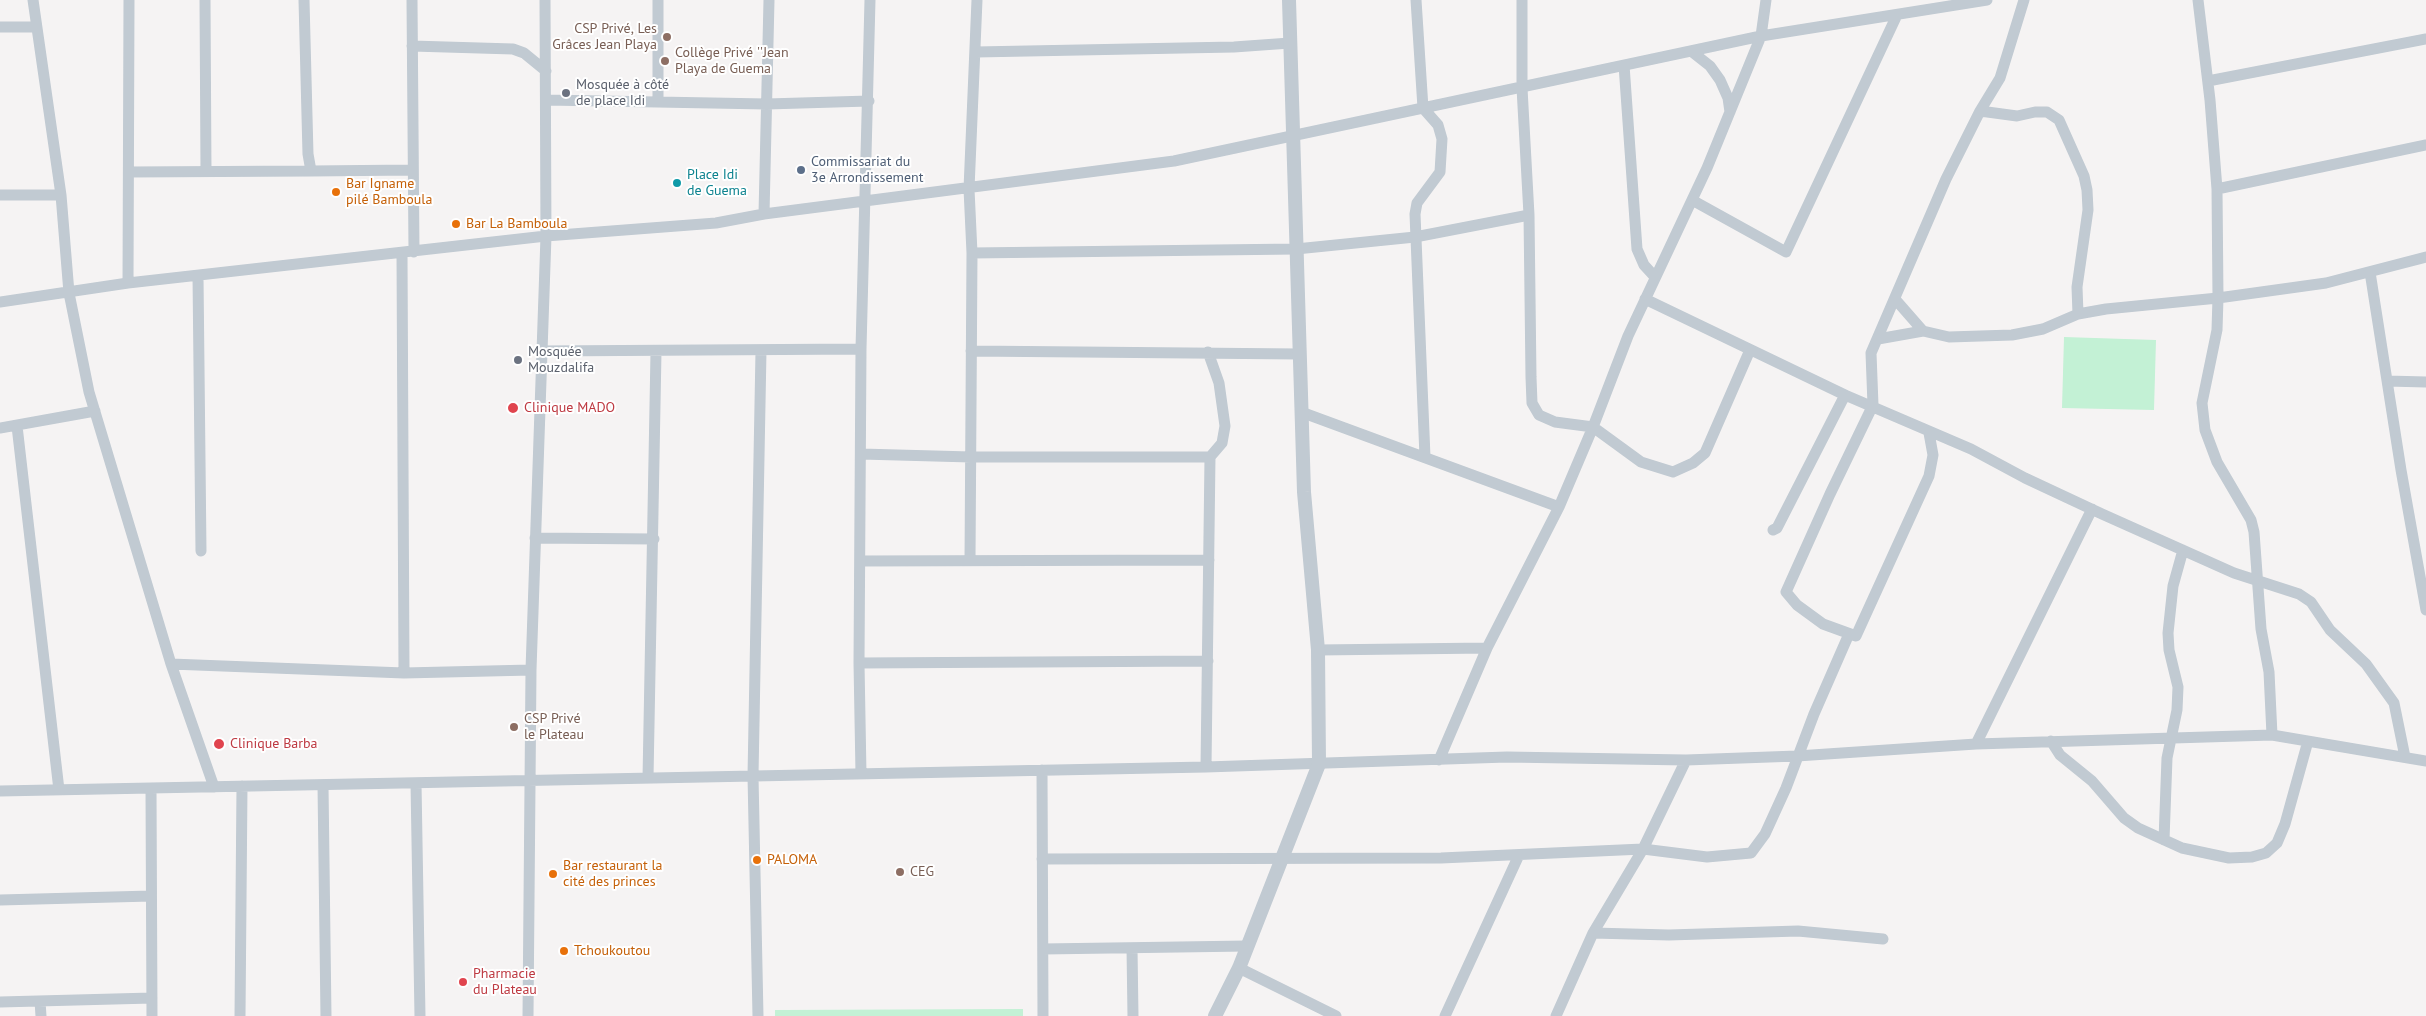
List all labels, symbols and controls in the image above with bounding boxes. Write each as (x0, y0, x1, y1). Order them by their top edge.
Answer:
place label: CSP Privé, Les Grâces Jean Playa (552, 21, 657, 54)
marker: CSP Privé, Les Grâces Jean Playa (661, 31, 673, 43)
place label: Collège Privé ''Jean Playa de Guema (675, 45, 789, 78)
marker: Collège Privé ''Jean Playa de Guema (659, 55, 671, 67)
place label: Mosquée à côté de place Idi (576, 77, 669, 110)
marker: Mosquée à côté de place Idi (560, 87, 572, 99)
place label: Commissariat du 3e Arrondissement (811, 154, 923, 186)
marker: Commissariat du 3e Arrondissement (795, 164, 807, 176)
place label: Place Idi de Guema (687, 167, 747, 200)
place label: Bar Igname pilé Bamboula (346, 176, 432, 208)
marker: Place Idi de Guema (671, 177, 683, 189)
marker: Bar Igname pilé Bamboula (330, 186, 342, 198)
place label: Bar La Bamboula (466, 216, 567, 232)
marker: Bar La Bamboula (450, 218, 462, 230)
place label: Mosquée Mouzdalifa (528, 344, 594, 377)
marker: Mosquée Mouzdalifa (512, 354, 524, 366)
place label: Clinique MADO (524, 400, 615, 416)
marker: Clinique MADO (506, 401, 520, 415)
place label: CSP Privé le Plateau (524, 711, 584, 744)
marker: CSP Privé le Plateau (508, 721, 520, 733)
place label: Clinique Barba (230, 736, 318, 752)
marker: Clinique Barba (212, 737, 226, 751)
place label: PALOMA (767, 852, 817, 868)
marker: PALOMA (751, 854, 763, 866)
place label: Bar restaurant la cité des princes (563, 858, 662, 890)
place label: CEG (910, 864, 934, 880)
marker: CEG (894, 866, 906, 878)
marker: Bar restaurant la cité des princes (547, 868, 559, 880)
place label: Tchoukoutou (574, 943, 650, 959)
marker: Tchoukoutou (558, 945, 570, 957)
place label: Pharmacie du Plateau (473, 966, 537, 999)
marker: Pharmacie du Plateau (457, 976, 469, 988)

